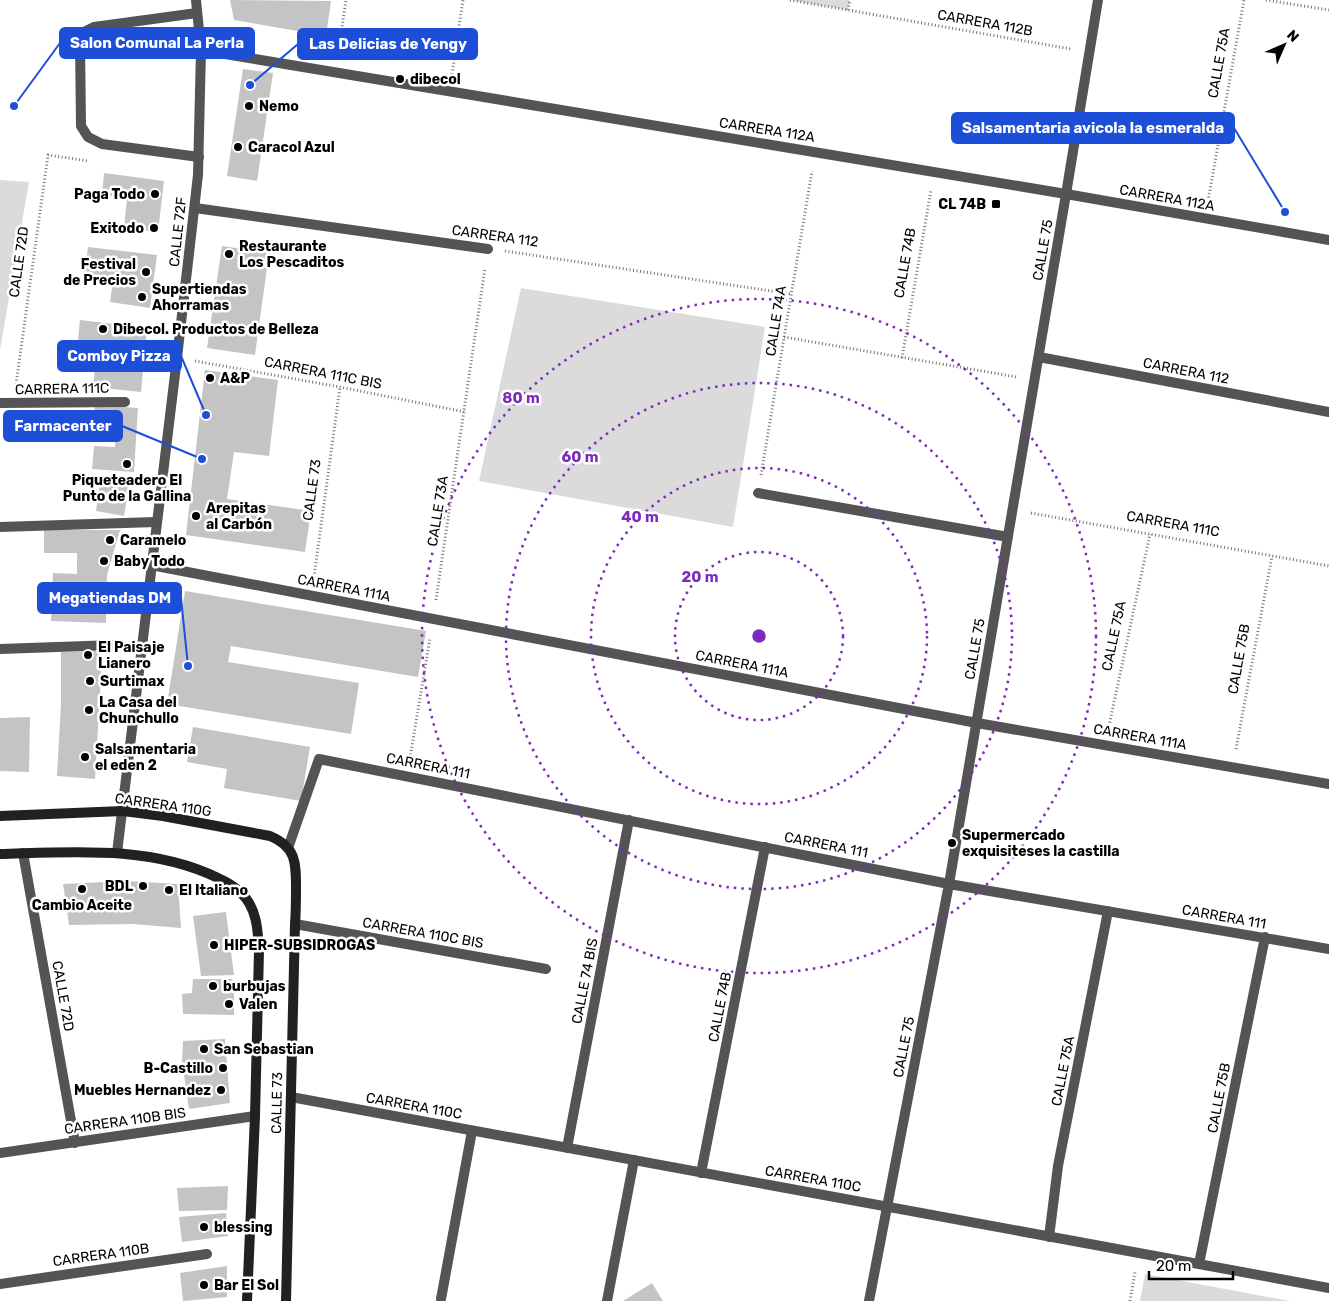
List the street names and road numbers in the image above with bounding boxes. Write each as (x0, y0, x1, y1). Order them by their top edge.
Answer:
street label: CARRERA 112B (936, 6, 1034, 40)
street label: CALLE 75A (1204, 26, 1234, 100)
street label: CARRERA 112A (718, 114, 817, 146)
street label: CARRERA 112A (1118, 181, 1217, 215)
street label: CALLE 72F (166, 196, 190, 268)
street label: CALLE 75 (1029, 218, 1057, 282)
street label: CARRERA 112 (451, 222, 539, 250)
street label: CALLE 72D (6, 225, 32, 299)
street label: CALLE 74B (890, 227, 920, 299)
street label: CALLE 74A (762, 284, 790, 357)
street label: CARRERA 111C BIS (263, 353, 384, 393)
street label: CARRERA 112 (1142, 354, 1230, 388)
street label: CARRERA 111C (15, 380, 109, 398)
street label: CALLE 73 (299, 458, 325, 522)
street label: CALLE 73A (424, 474, 452, 548)
street label: CARRERA 111C (1125, 507, 1221, 541)
street label: CARRERA 111A (296, 571, 393, 605)
street label: CALLE 75A (1098, 599, 1130, 673)
street label: CALLE 75 (961, 617, 989, 681)
street label: CALLE 75B (1224, 622, 1254, 696)
street label: CARRERA 111A (694, 647, 791, 681)
street label: CARRERA 111A (1092, 720, 1189, 754)
street label: CARRERA 111 (385, 750, 471, 782)
street label: CARRERA 110G (114, 790, 212, 820)
street label: CARRERA 111 (783, 829, 869, 861)
street label: CARRERA 111 (1181, 901, 1267, 933)
street label: CARRERA 110C BIS (361, 914, 485, 952)
street label: CALLE 74 BIS (568, 936, 602, 1025)
street label: CALLE 72D (48, 959, 78, 1033)
street label: CALLE 74B (705, 971, 735, 1043)
street label: CALLE 75 (890, 1015, 918, 1079)
street label: CALLE 75A (1048, 1034, 1078, 1108)
street label: CALLE 75B (1204, 1061, 1234, 1135)
street label: CALLE 73 (268, 1072, 286, 1134)
street label: CARRERA 110C (365, 1089, 463, 1123)
street label: CARRERA 110B BIS (63, 1104, 187, 1138)
street label: CARRERA 110C (764, 1162, 862, 1196)
street label: CARRERA 110B (52, 1240, 150, 1270)

